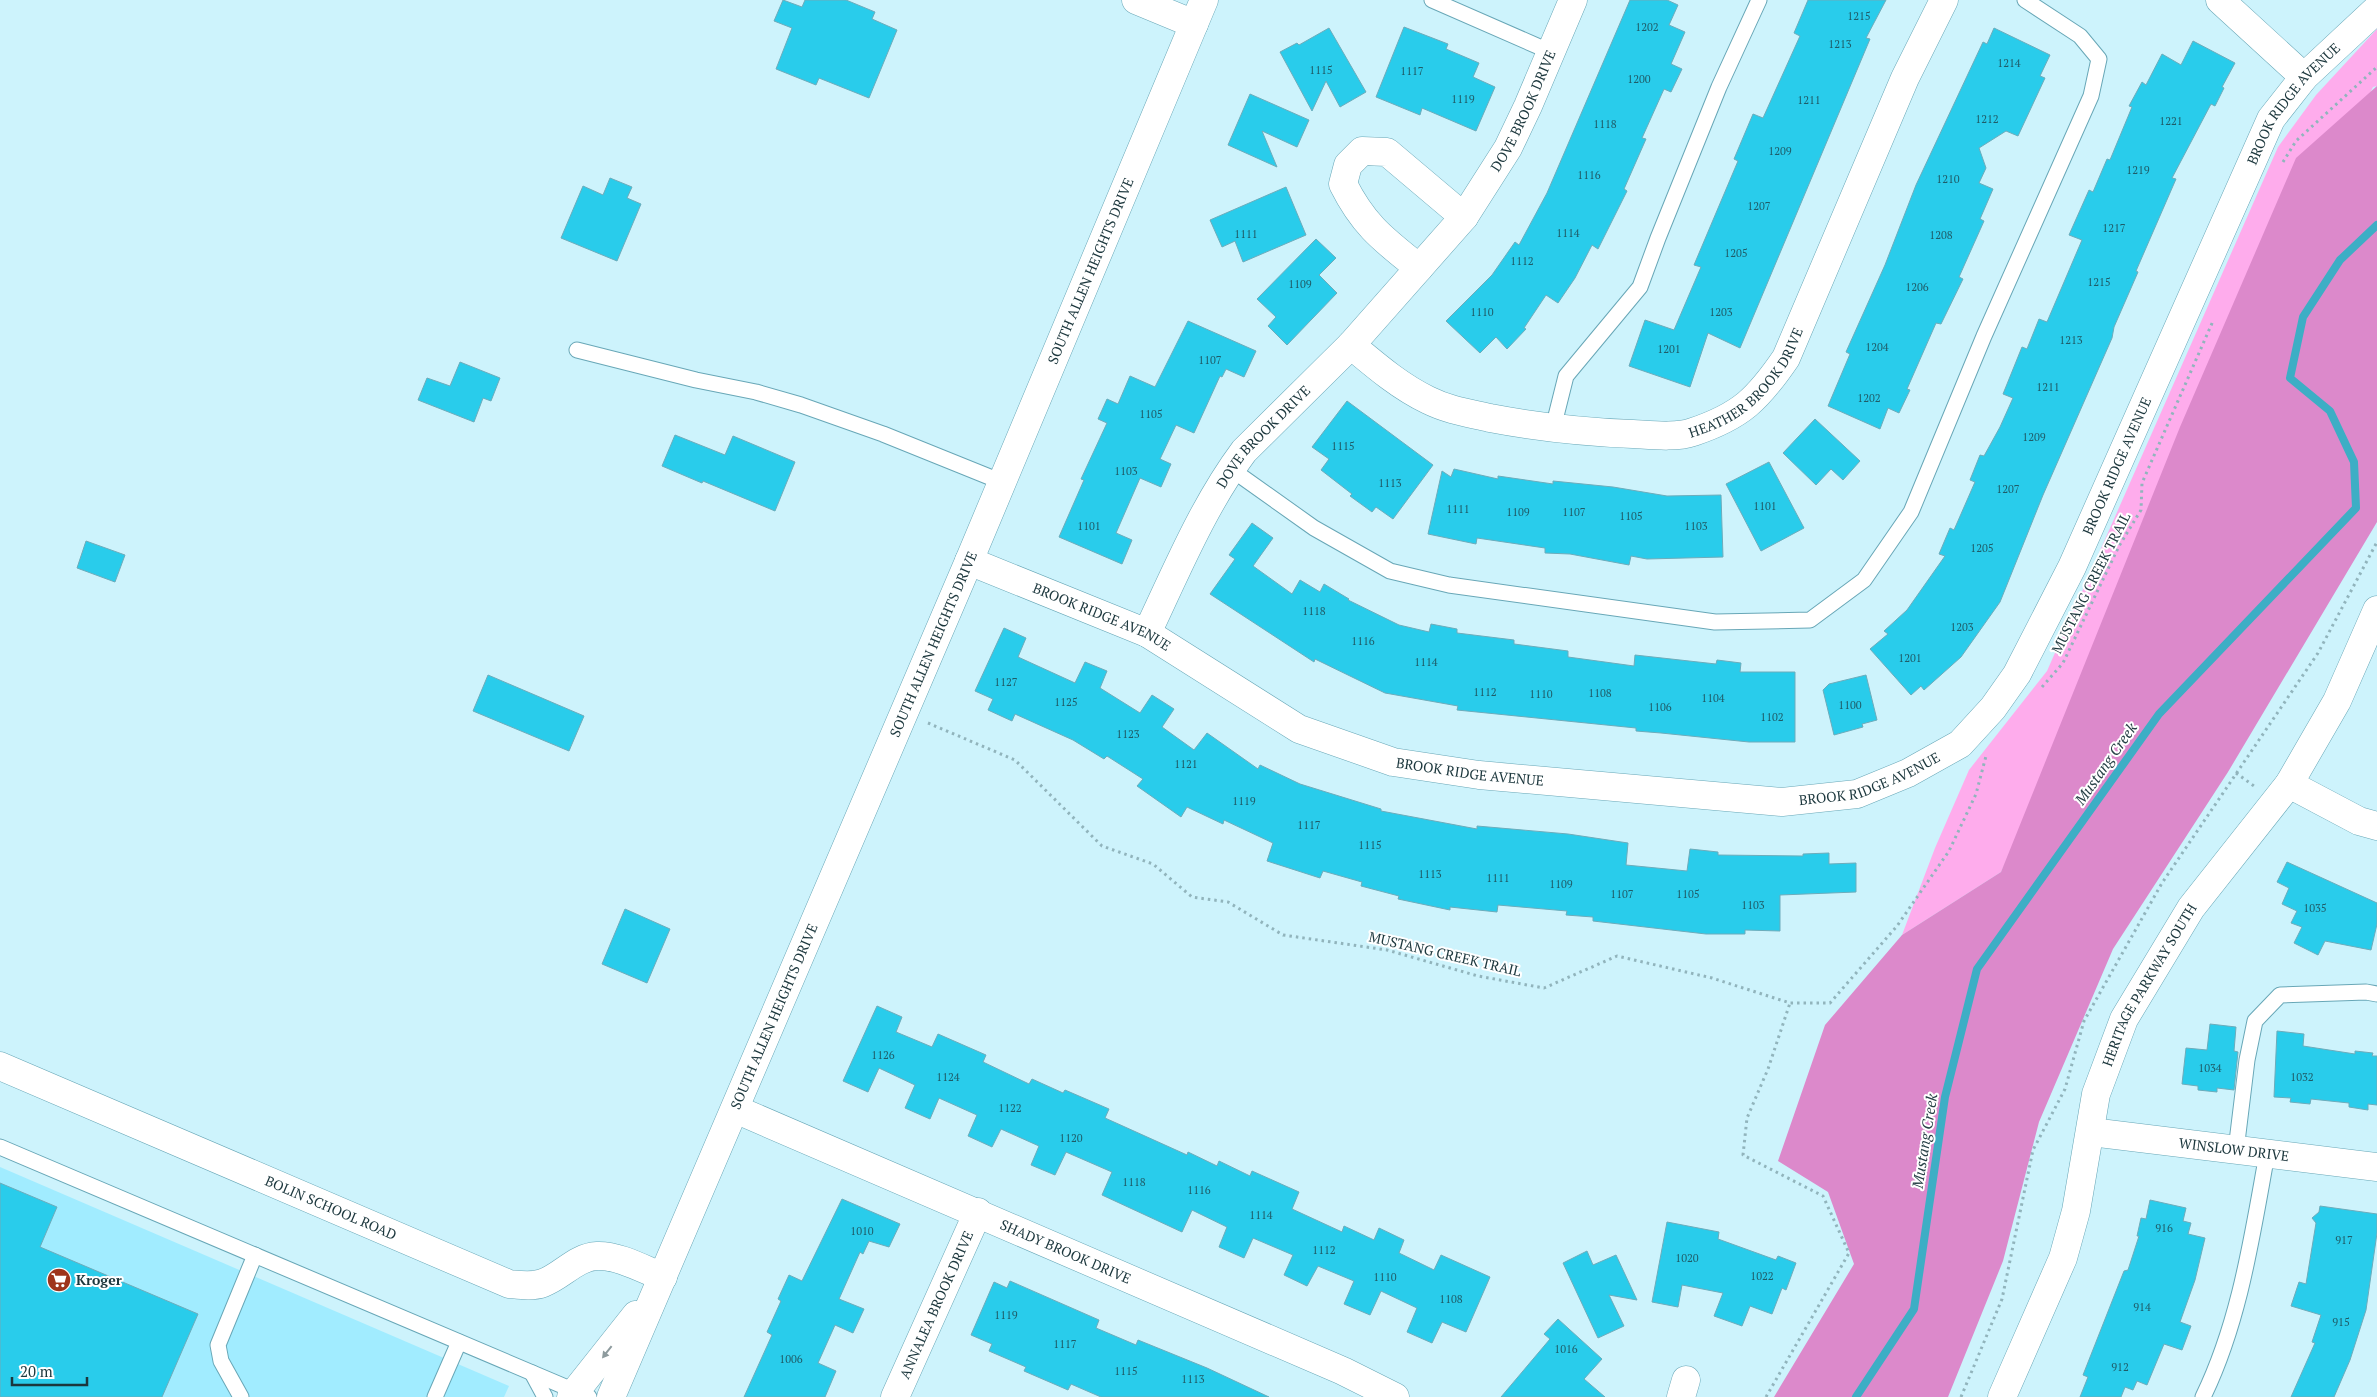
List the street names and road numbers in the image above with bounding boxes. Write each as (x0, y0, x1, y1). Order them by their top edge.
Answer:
street label: BROOK RIDGE AVENUE (2242, 38, 2344, 167)
street label: DOVE BROOK DRIVE (1486, 47, 1560, 175)
street label: SOUTH ALLEN HEIGHTS DRIVE (1043, 175, 1138, 367)
street label: HEATHER BROOK DRIVE (1686, 324, 1807, 442)
street label: DOVE BROOK DRIVE (1212, 381, 1314, 491)
street label: BROOK RIDGE AVENUE (2078, 394, 2155, 538)
street label: MUSTANG CREEK TRAIL (2047, 509, 2135, 657)
street label: SOUTH ALLEN HEIGHTS DRIVE (885, 548, 981, 740)
street label: BROOK RIDGE AVENUE (1030, 578, 1175, 655)
street label: BROOK RIDGE AVENUE (1798, 747, 1943, 809)
street label: BROOK RIDGE AVENUE (1395, 753, 1545, 790)
street label: HERITAGE PARKWAY SOUTH (2097, 900, 2201, 1069)
street label: SOUTH ALLEN HEIGHTS DRIVE (725, 920, 822, 1112)
street label: MUSTANG CREEK TRAIL (1367, 927, 1523, 980)
street label: WINSLOW DRIVE (2178, 1133, 2290, 1165)
street label: BOLIN SCHOOL ROAD (262, 1171, 400, 1244)
street label: SHADY BROOK DRIVE (997, 1214, 1134, 1288)
street label: ANNALEA BROOK DRIVE (894, 1228, 977, 1382)

